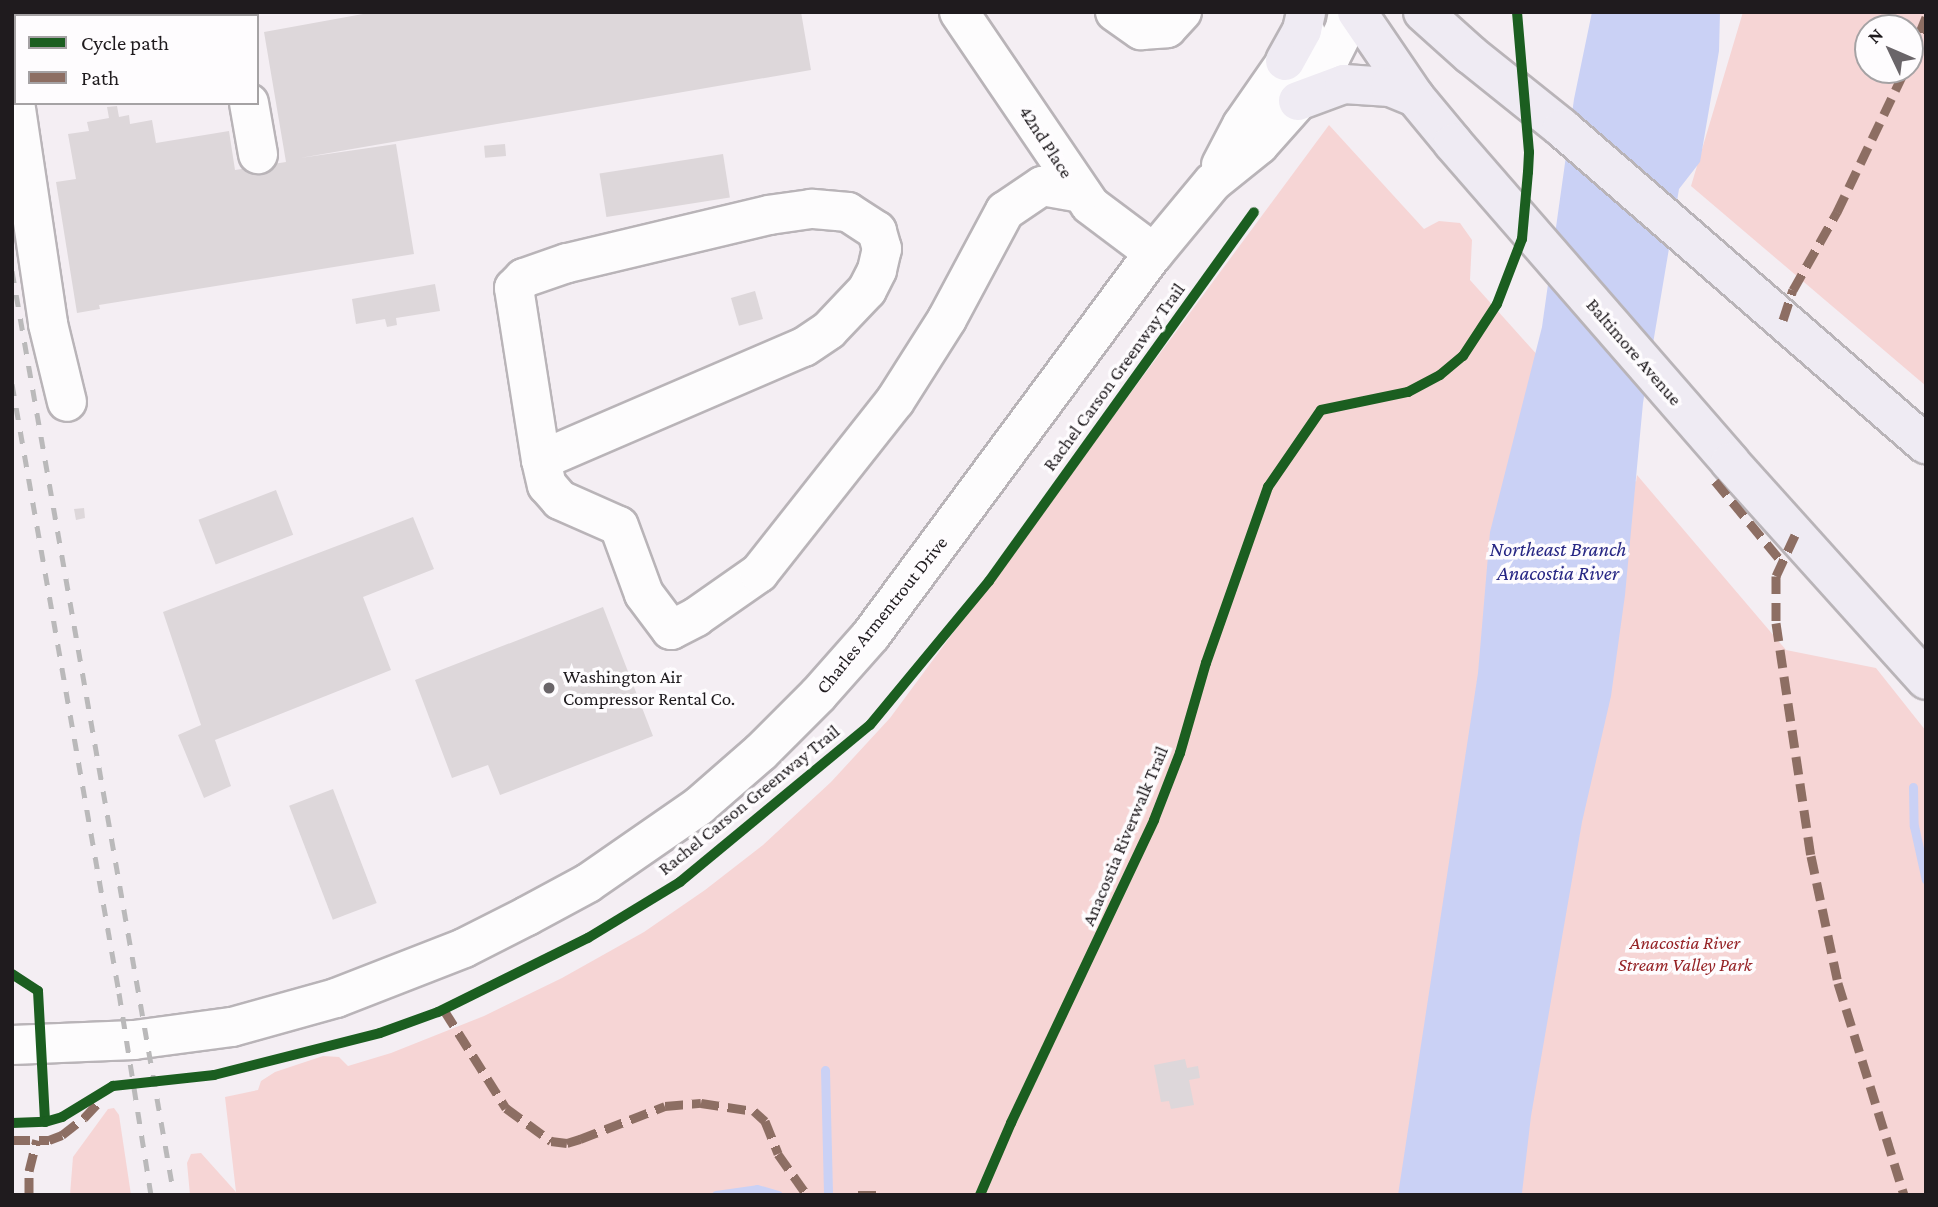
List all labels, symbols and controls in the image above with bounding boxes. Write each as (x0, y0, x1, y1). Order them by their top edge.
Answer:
legend (14, 14, 259, 105)
north arrow (1854, 14, 1924, 84)
text: N (1863, 24, 1887, 47)
text: Cycle path (81, 31, 169, 55)
text: Path (81, 66, 119, 90)
street label: 42nd Place (1014, 101, 1078, 183)
street label: Rachel Carson Greenway Trail (1038, 279, 1190, 475)
street label: Baltimore Avenue (1581, 294, 1687, 410)
street label: Charles Armentrout Drive (812, 532, 952, 698)
water label: Northeast Branch Anacostia River (1489, 536, 1627, 586)
place label: Washington Air Compressor Rental Co. (563, 666, 735, 710)
marker: Washington Air Compressor Rental Co. (541, 680, 557, 696)
street label: Rachel Carson Greenway Trail (654, 720, 844, 880)
street label: Anacostia Riverwalk Trail (1077, 743, 1173, 929)
park label: Anacostia River Stream Valley Park (1618, 932, 1752, 976)

